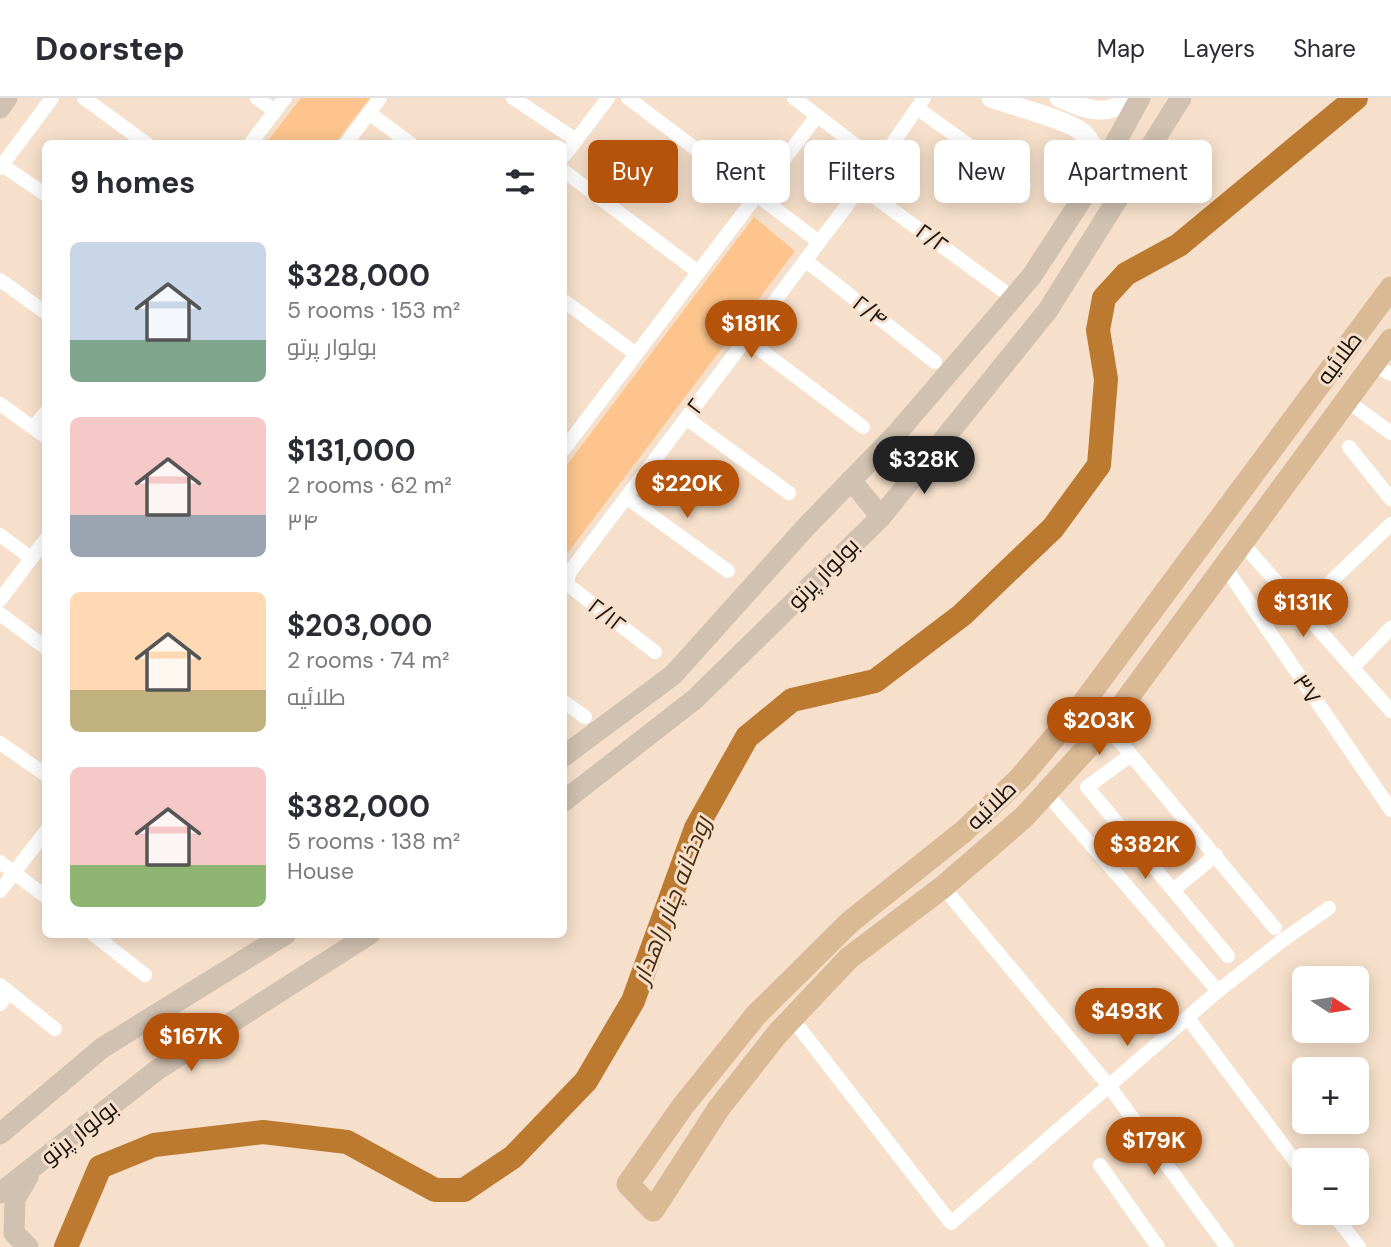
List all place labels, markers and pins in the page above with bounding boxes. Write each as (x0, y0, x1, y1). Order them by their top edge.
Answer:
pin: $181K (702, 300, 800, 360)
pin: $328K (875, 436, 973, 496)
pin: $220K (638, 460, 736, 520)
pin: $131K (1254, 580, 1352, 639)
pin: $203K (1050, 698, 1148, 757)
pin: $382K (1096, 822, 1194, 881)
pin: $493K (1078, 988, 1176, 1048)
pin: $167K (142, 1014, 240, 1073)
pin: $179K (1105, 1118, 1203, 1177)

